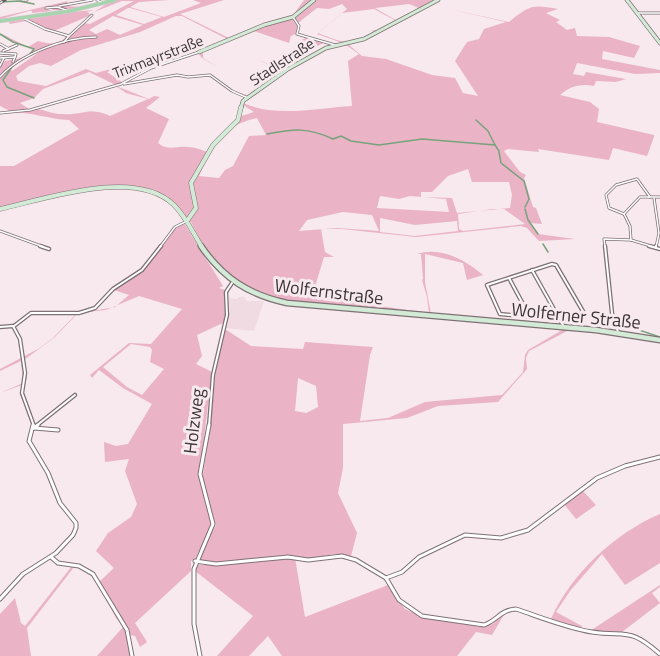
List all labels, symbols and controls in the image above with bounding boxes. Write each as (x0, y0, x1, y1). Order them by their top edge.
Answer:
street label: Trixmayrstraße (109, 29, 206, 84)
street label: Stadlstraße (245, 32, 319, 91)
street label: Wolfernstraße (273, 271, 385, 312)
street label: Wolferner Straße (510, 295, 642, 336)
street label: Holzweg (176, 387, 211, 455)

